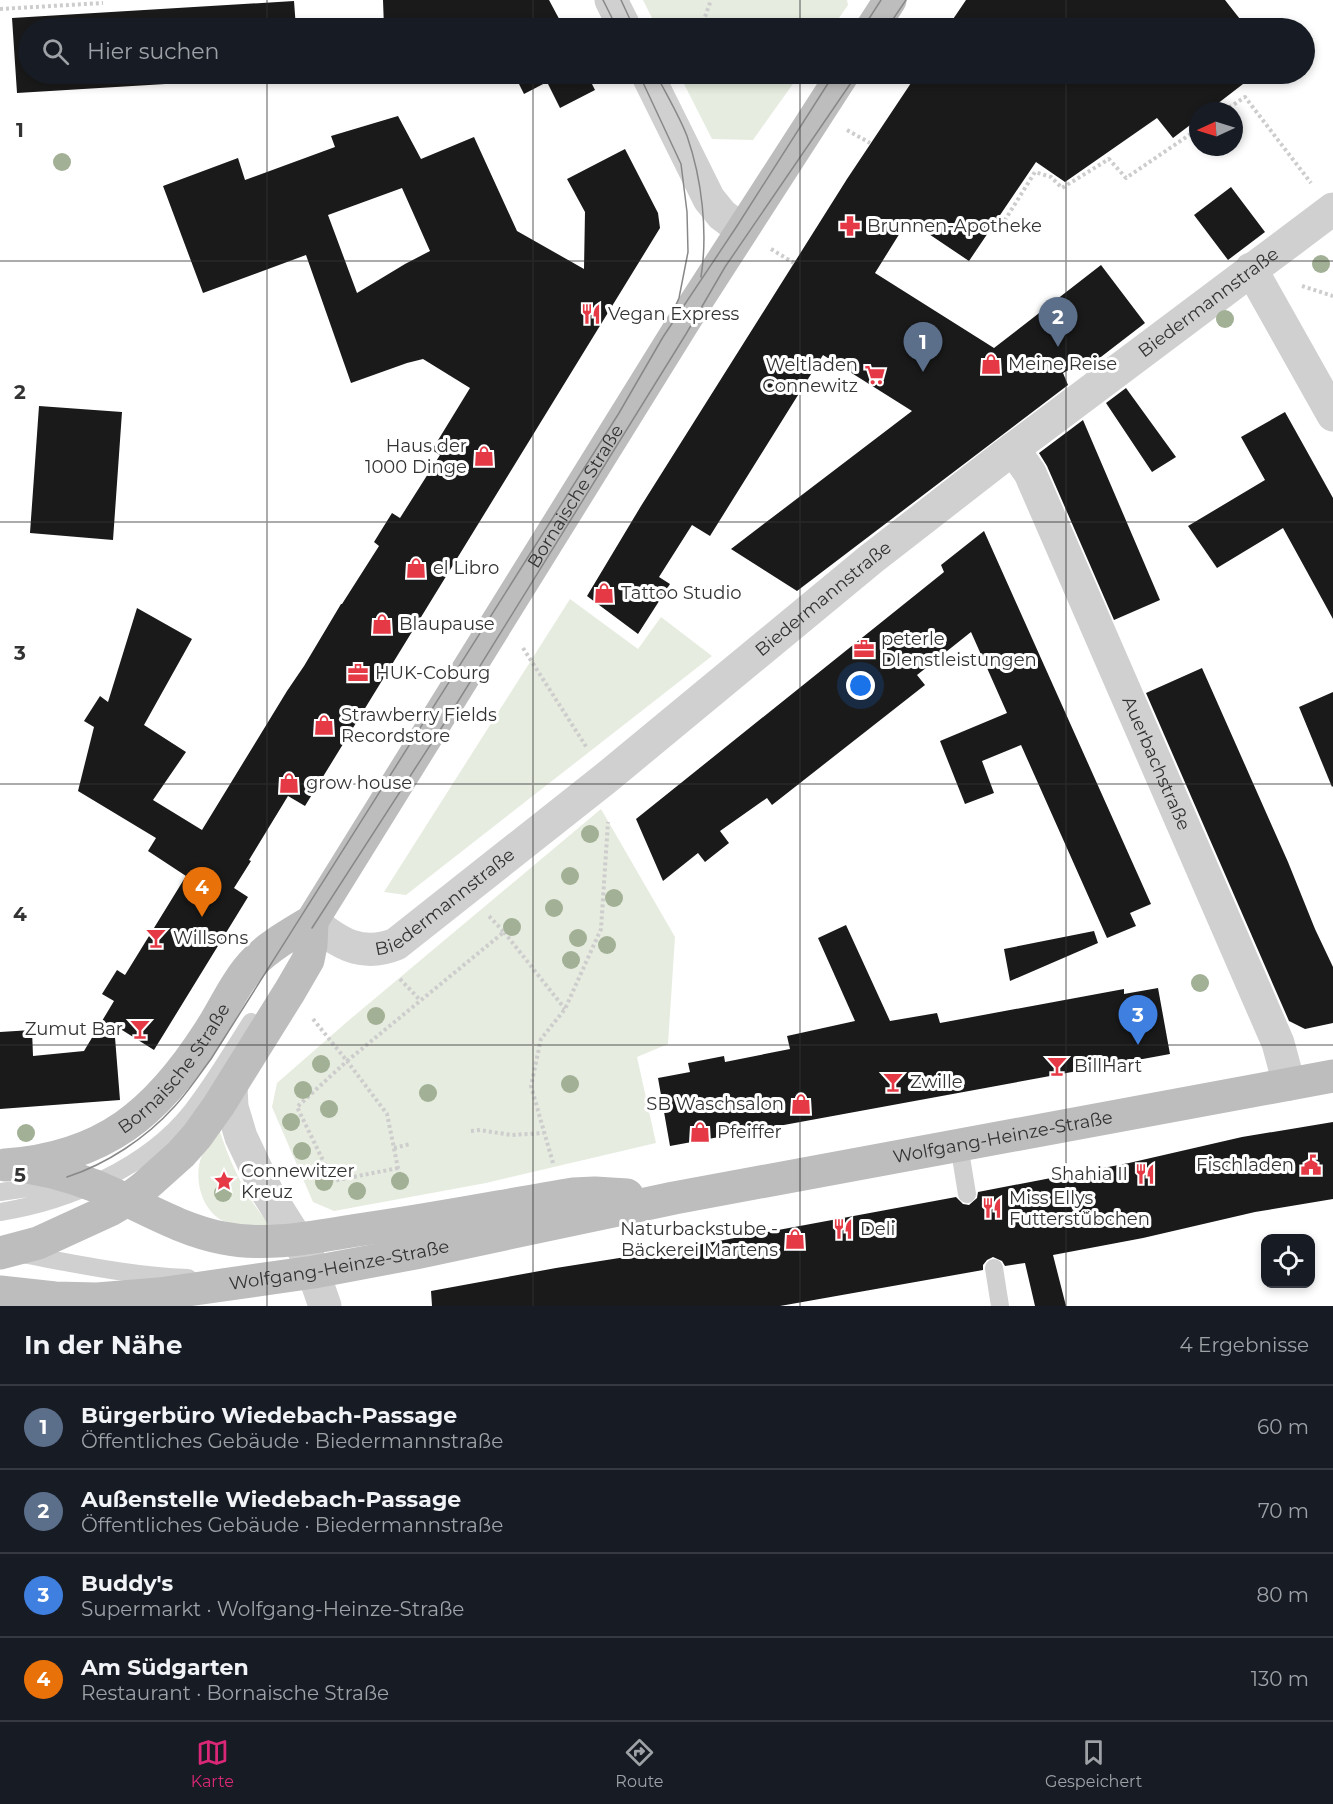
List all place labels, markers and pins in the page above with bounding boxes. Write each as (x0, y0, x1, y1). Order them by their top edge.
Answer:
pharmacy icon: Brunnen-Apotheke (838, 214, 862, 238)
place label: Brunnen-Apotheke (867, 215, 1042, 237)
pin: 2 (1038, 298, 1078, 347)
restaurant icon: Vegan Express (579, 302, 603, 326)
place label: Vegan Express (608, 303, 740, 325)
pin: 1 (904, 322, 942, 372)
shop icon: Meine Reise (979, 352, 1003, 376)
place label: Meine Reise (1008, 353, 1117, 375)
place label: Weltladen Connewitz (762, 354, 858, 397)
supermarket icon: Weltladen Connewitz (863, 363, 887, 387)
place label: Haus der 1000 Dinge (365, 435, 467, 478)
shop icon: Haus der 1000 Dinge (472, 444, 496, 468)
shop icon: el Libro (404, 556, 428, 580)
place label: el Libro (433, 557, 499, 579)
shop icon: Tattoo Studio (592, 581, 616, 605)
place label: Tattoo Studio (621, 582, 742, 604)
shop icon: Blaupause (370, 612, 394, 636)
place label: Blaupause (399, 613, 495, 635)
place label: peterle DIenstleistungen (881, 628, 1037, 671)
office icon: peterle DIenstleistungen (852, 637, 876, 661)
office icon: HUK-Coburg (346, 661, 370, 685)
place label: HUK-Coburg (375, 662, 490, 684)
place label: Strawberry Fields Recordstore (341, 704, 497, 747)
shop icon: Strawberry Fields Recordstore (312, 713, 336, 737)
shop icon: grow house (277, 771, 301, 795)
place label: grow house (306, 772, 412, 794)
pin: 4 (182, 868, 222, 917)
bar icon: Willsons (144, 926, 168, 950)
place label: Willsons (173, 927, 248, 949)
pin: 3 (1118, 996, 1158, 1045)
bar icon: Zumut Bar (128, 1017, 152, 1041)
place label: Zumut Bar (25, 1018, 123, 1040)
bar icon: BillHart (1045, 1054, 1069, 1078)
place label: BillHart (1074, 1055, 1142, 1077)
bar icon: Zwille (881, 1070, 905, 1094)
place label: Zwille (910, 1071, 963, 1093)
shop icon: SB Waschsalon (789, 1092, 813, 1116)
place label: SB Waschsalon (646, 1093, 784, 1115)
shop icon: Pfeiffer (688, 1120, 712, 1144)
place label: Pfeiffer (717, 1121, 782, 1143)
public building icon: Fischladen (1299, 1153, 1323, 1177)
place label: Fischladen (1196, 1154, 1294, 1176)
place label: Connewitzer Kreuz (241, 1160, 355, 1203)
restaurant icon: Shahia II (1133, 1162, 1157, 1186)
place label: Shahia II (1051, 1163, 1128, 1185)
place icon: Connewitzer Kreuz (212, 1169, 236, 1193)
place label: Miss Ellys Futterstübchen (1009, 1187, 1150, 1230)
restaurant icon: Miss Ellys Futterstübchen (980, 1196, 1004, 1220)
restaurant icon: Deli (831, 1217, 855, 1241)
place label: Naturbackstube - Bäckerei Martens (620, 1218, 778, 1261)
place label: Deli (860, 1218, 895, 1240)
shop icon: Naturbackstube - Bäckerei Martens (783, 1227, 807, 1251)

